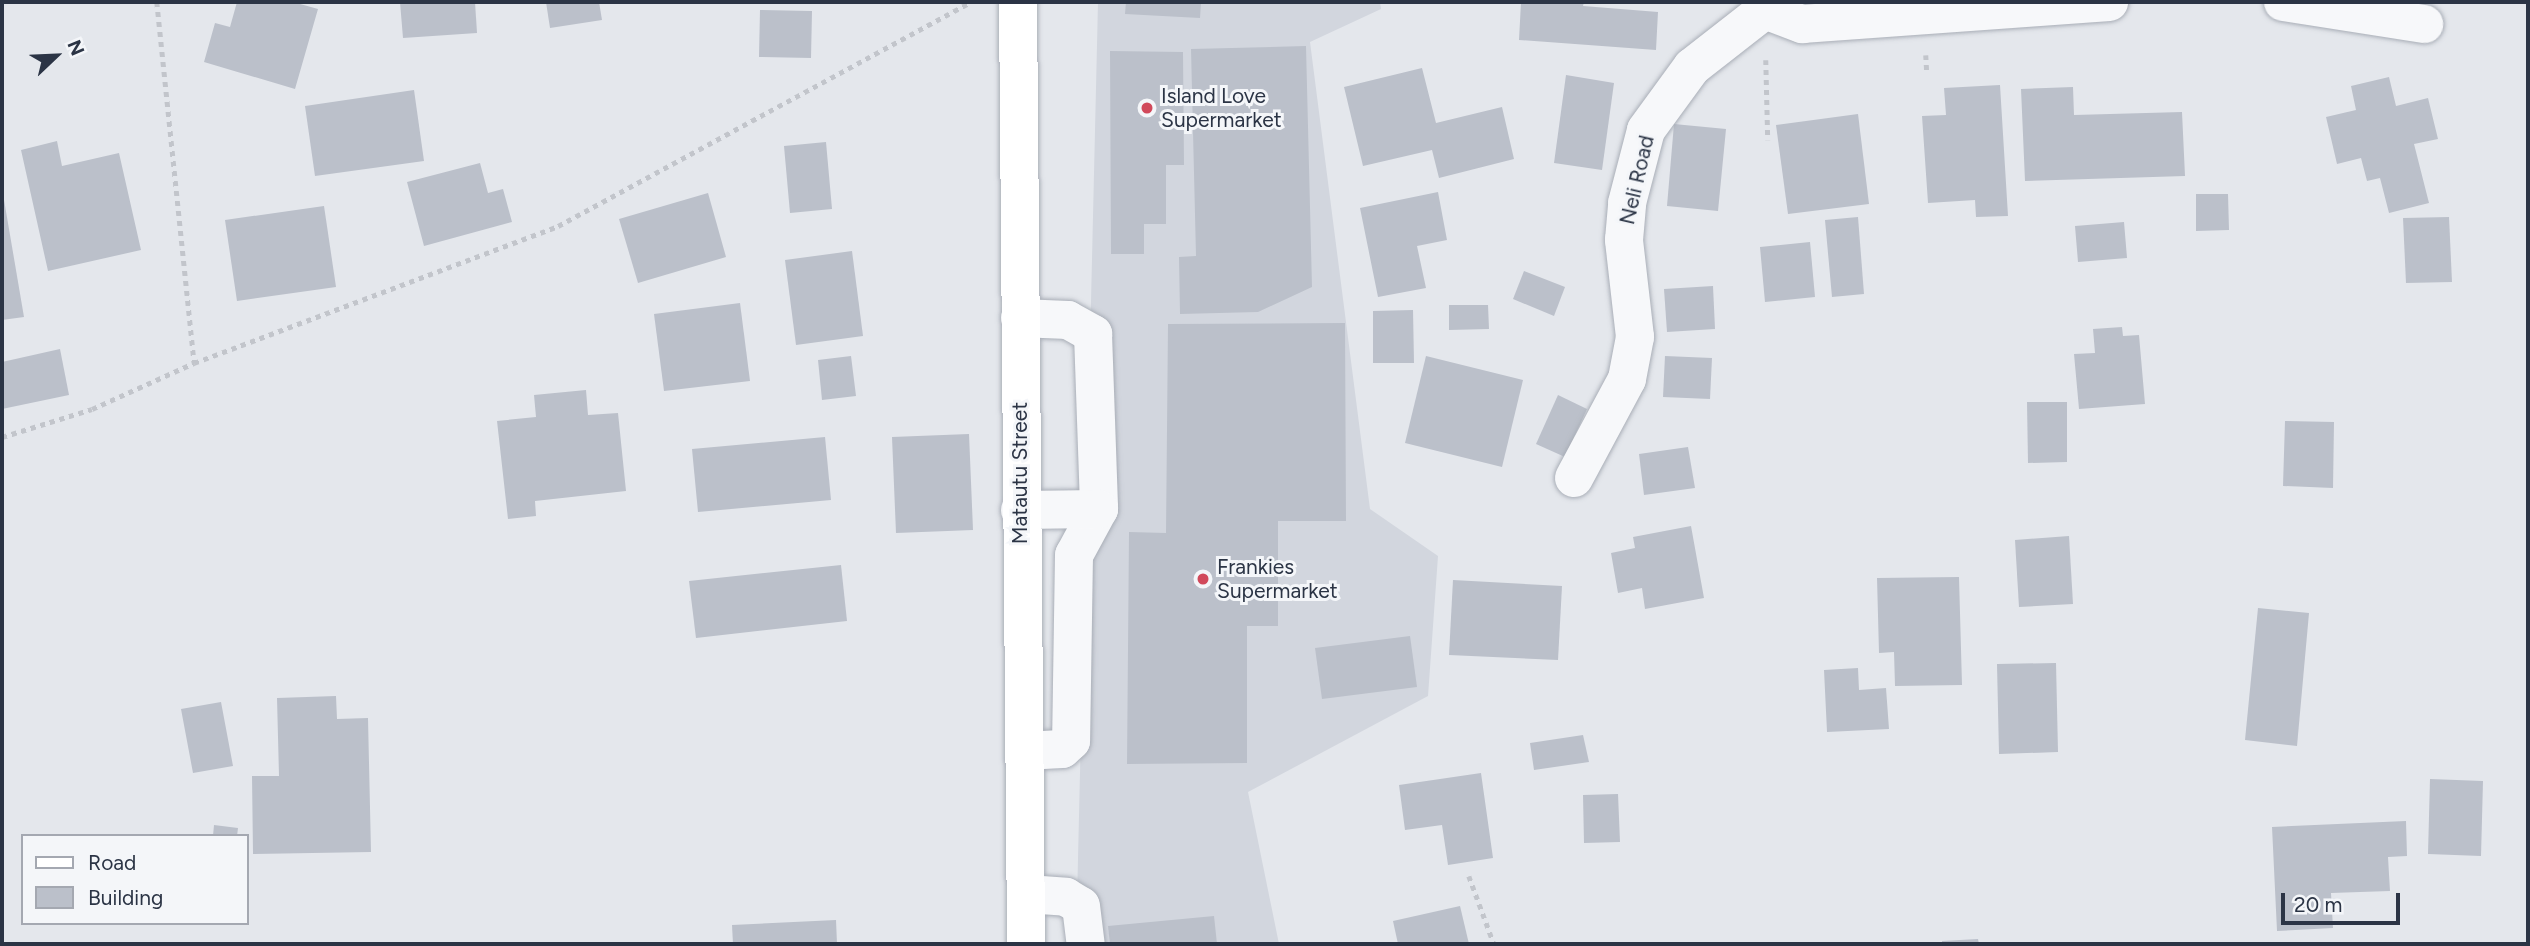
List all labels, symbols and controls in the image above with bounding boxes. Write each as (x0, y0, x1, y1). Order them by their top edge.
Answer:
north arrow (21, 21, 91, 91)
text: N (62, 36, 89, 59)
place label: Island Love Supermarket (1161, 83, 1282, 133)
marker: Island Love Supermarket (1139, 100, 1155, 116)
street label: Neli Road (1615, 133, 1659, 227)
street label: Matautu Street (1007, 402, 1033, 544)
place label: Frankies Supermarket (1217, 554, 1338, 604)
marker: Frankies Supermarket (1195, 571, 1211, 587)
legend (21, 834, 248, 925)
text: Road (88, 850, 136, 875)
scale bar (2285, 880, 2404, 924)
text: Building (88, 885, 163, 910)
text: 20 m (2294, 892, 2342, 917)

